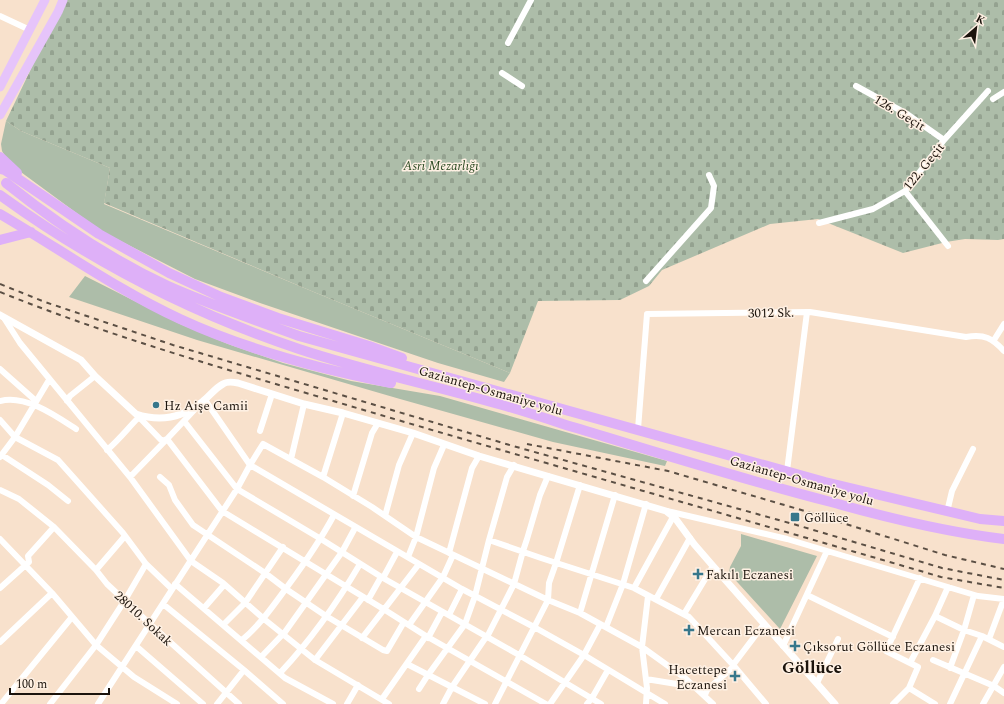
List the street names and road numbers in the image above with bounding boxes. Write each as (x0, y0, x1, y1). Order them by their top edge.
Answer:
street label: 126. Geçit (870, 90, 929, 136)
street label: 122. Geçit (898, 138, 950, 195)
street label: 3012 Sk. (748, 303, 794, 323)
street label: Gaziantep-Osmaniye yolu (416, 361, 565, 421)
street label: Gaziantep-Osmaniye yolu (727, 451, 876, 511)
street label: 28010. Sokak (110, 586, 177, 651)

